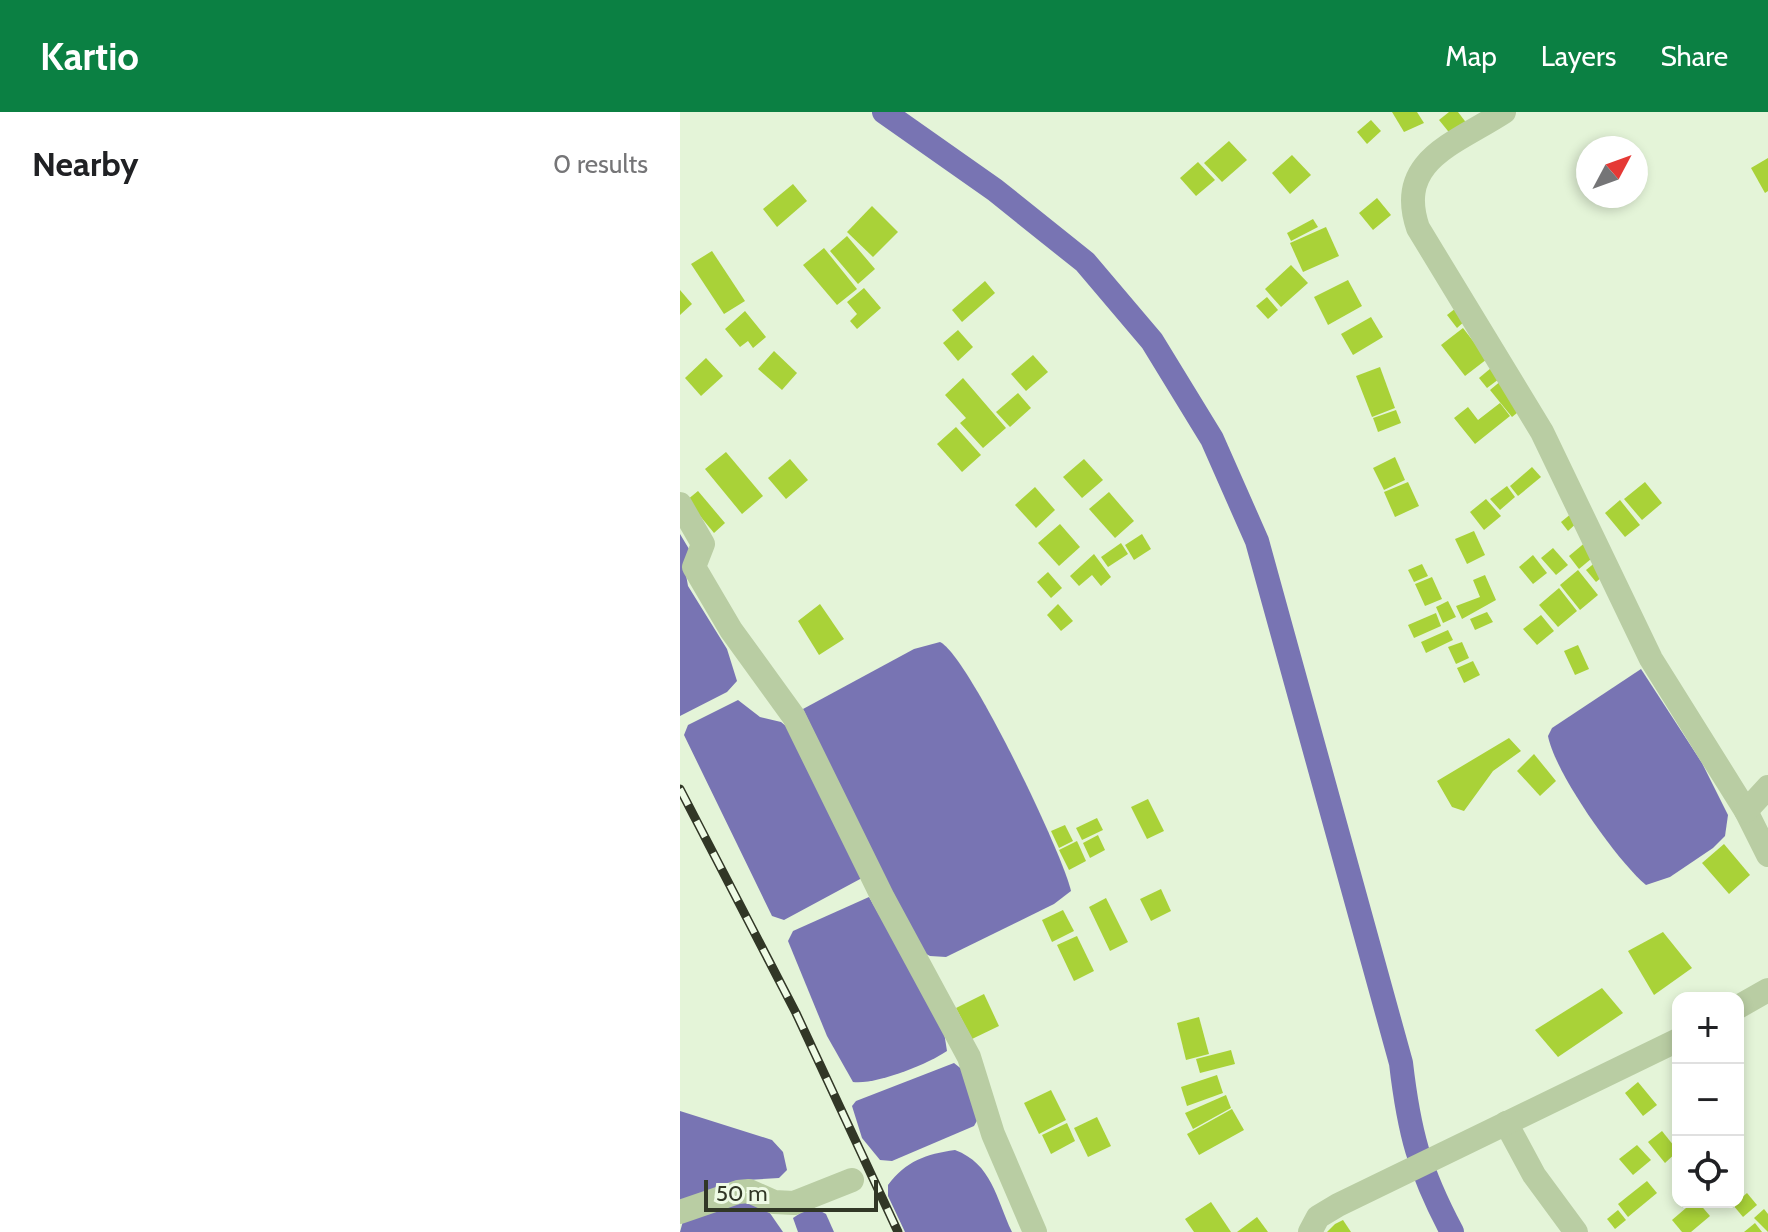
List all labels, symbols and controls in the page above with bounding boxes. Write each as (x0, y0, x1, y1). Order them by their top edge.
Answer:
text: Kartio (40, 33, 139, 80)
text: Map (1445, 39, 1497, 73)
text: Layers (1541, 39, 1616, 73)
text: Share (1660, 39, 1728, 73)
north arrow (1576, 136, 1648, 208)
text: Nearby (32, 143, 139, 185)
text: 0 results (553, 148, 648, 180)
map controls (1672, 992, 1744, 1208)
button: + (1672, 992, 1744, 1064)
button: − (1672, 1064, 1744, 1136)
button: locate (1672, 1136, 1744, 1208)
scale bar (704, 1176, 878, 1212)
text: 50 m (716, 1180, 768, 1207)

